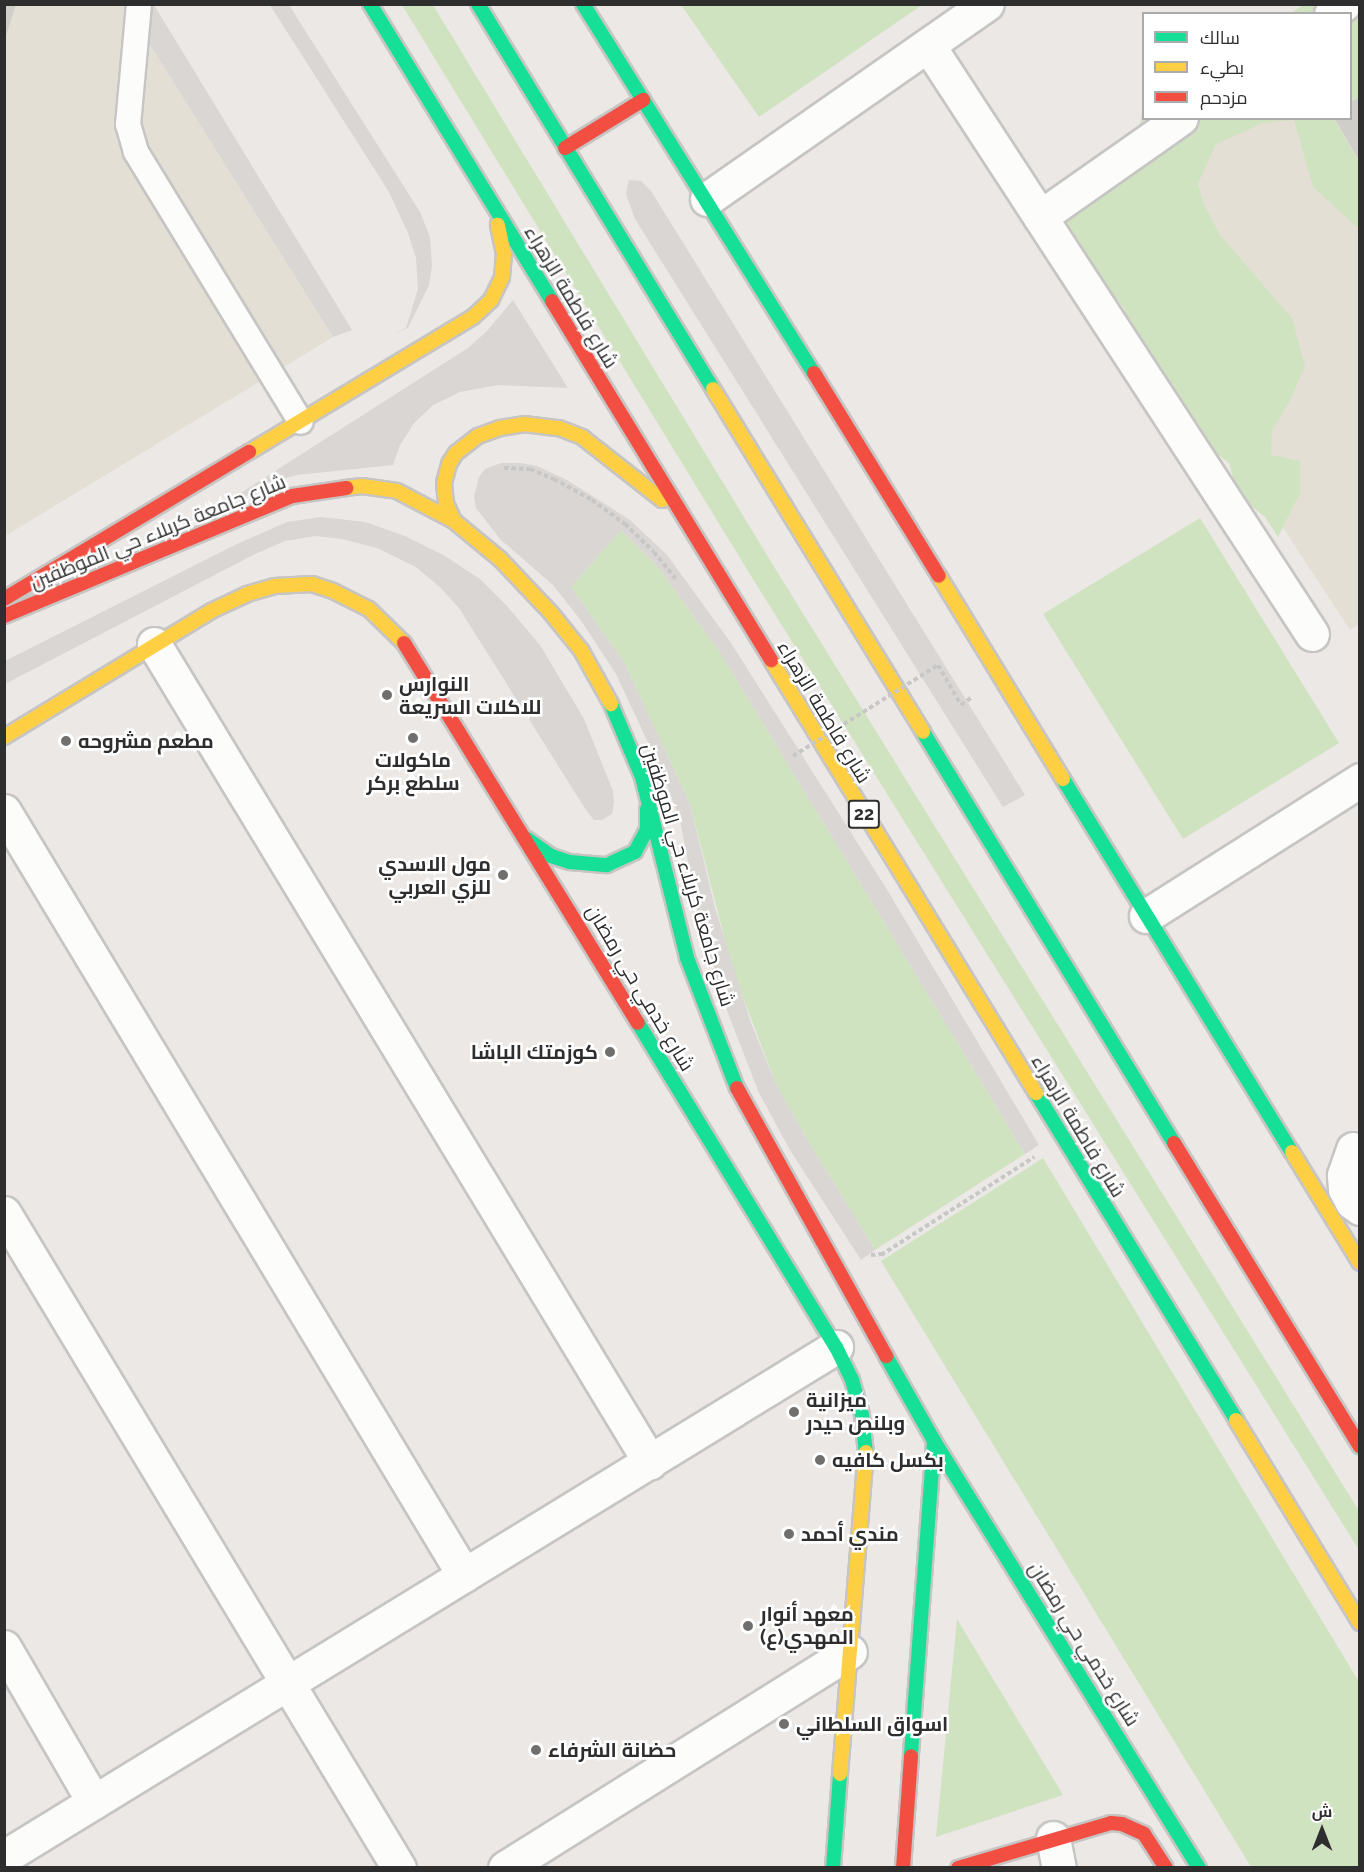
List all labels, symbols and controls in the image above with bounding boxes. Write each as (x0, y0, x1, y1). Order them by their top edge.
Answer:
legend (1142, 12, 1352, 120)
text: سالك (1200, 27, 1240, 48)
text: بطيء (1200, 57, 1244, 78)
text: مزدحم (1200, 87, 1248, 108)
street label: شارع فاطمة الزهراء (519, 221, 623, 373)
street label: شارع جامعة كربلاء حي الموظفين (27, 470, 289, 594)
street label: شارع فاطمة الزهراء (772, 636, 876, 788)
place label: النوارس للاكلات السريعة (399, 672, 541, 719)
marker: النوارس للاكلات السريعة (380, 688, 394, 702)
place label: مطعم مشروحه (78, 729, 214, 753)
marker: ماكولات سلطع بركر (406, 731, 420, 745)
marker: مطعم مشروحه (59, 734, 73, 748)
street label: شارع جامعة كربلاء حي الموظفين (637, 741, 739, 1009)
place label: ماكولات سلطع بركر (366, 748, 460, 795)
road number: 22 (848, 799, 880, 829)
place label: مول الاسدي للزي العربي (378, 852, 491, 899)
marker: مول الاسدي للزي العربي (496, 868, 510, 882)
street label: شارع خدمي حي رمضان (581, 901, 699, 1075)
place label: كوزمتك الباشا (471, 1040, 598, 1064)
marker: كوزمتك الباشا (603, 1045, 617, 1059)
street label: شارع فاطمة الزهراء (1026, 1050, 1130, 1202)
place label: ميزانية وبلنص حيدر (806, 1388, 905, 1435)
marker: ميزانية وبلنص حيدر (787, 1405, 801, 1419)
place label: بكسل كافيه (832, 1448, 944, 1472)
marker: بكسل كافيه (813, 1453, 827, 1467)
place label: مندي أحمد (801, 1522, 899, 1546)
marker: مندي أحمد (782, 1527, 796, 1541)
street label: شارع خدمي حي رمضان (1024, 1557, 1144, 1731)
place label: معهد أنوار المهدي(ع) (760, 1602, 854, 1649)
marker: معهد أنوار المهدي(ع) (741, 1619, 755, 1633)
place label: اسواق السلطاني (796, 1712, 948, 1736)
marker: اسواق السلطاني (777, 1717, 791, 1731)
place label: حضانة الشرفاء (548, 1738, 676, 1762)
marker: حضانة الشرفاء (529, 1743, 543, 1757)
north arrow (1292, 1800, 1352, 1860)
text: ش (1312, 1802, 1332, 1821)

